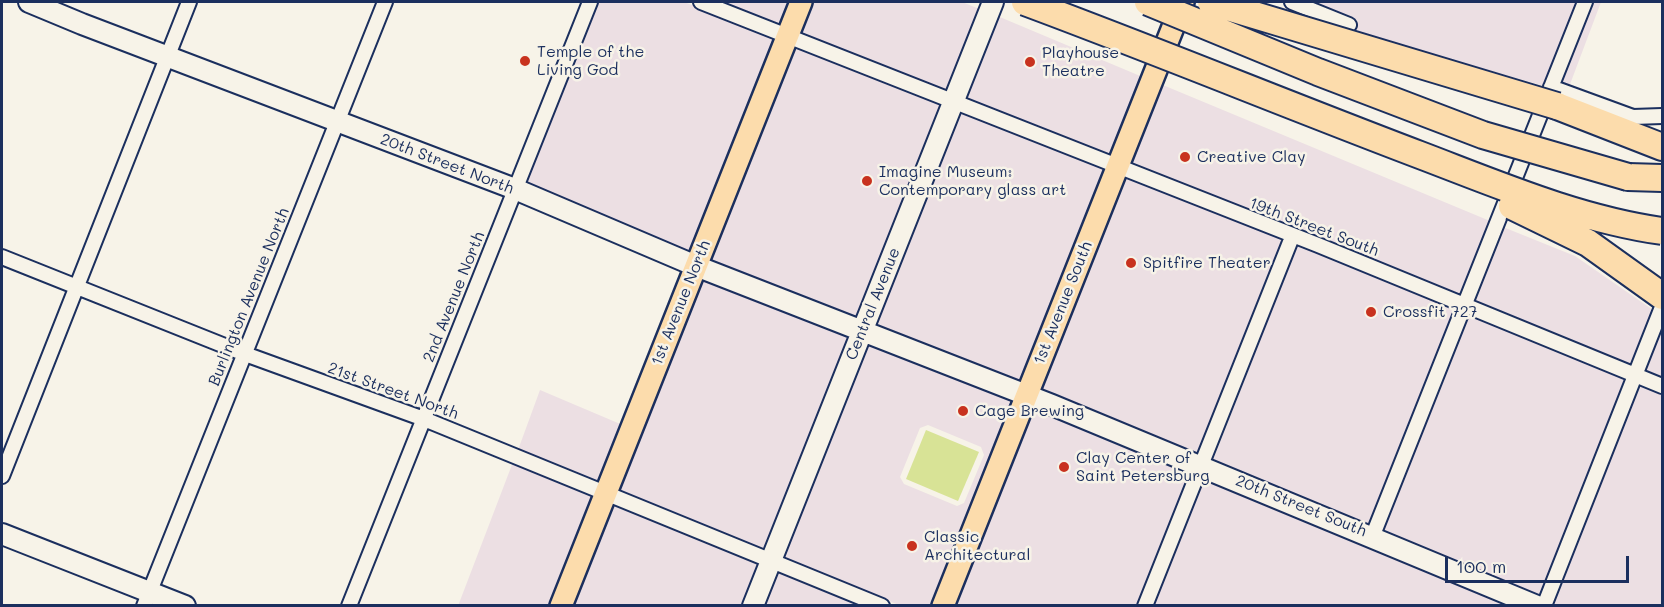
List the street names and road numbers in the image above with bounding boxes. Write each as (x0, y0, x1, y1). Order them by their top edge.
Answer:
street label: 20th Street North (378, 130, 516, 198)
street label: 19th Street South (1247, 193, 1381, 261)
street label: Burlington Avenue North (204, 205, 294, 389)
street label: 2nd Avenue North (419, 229, 489, 365)
street label: 1st Avenue North (647, 238, 715, 368)
street label: 1st Avenue South (1030, 239, 1096, 367)
street label: Central Avenue (842, 245, 904, 363)
street label: 21st Street North (325, 358, 461, 424)
street label: 20th Street South (1233, 471, 1369, 541)

